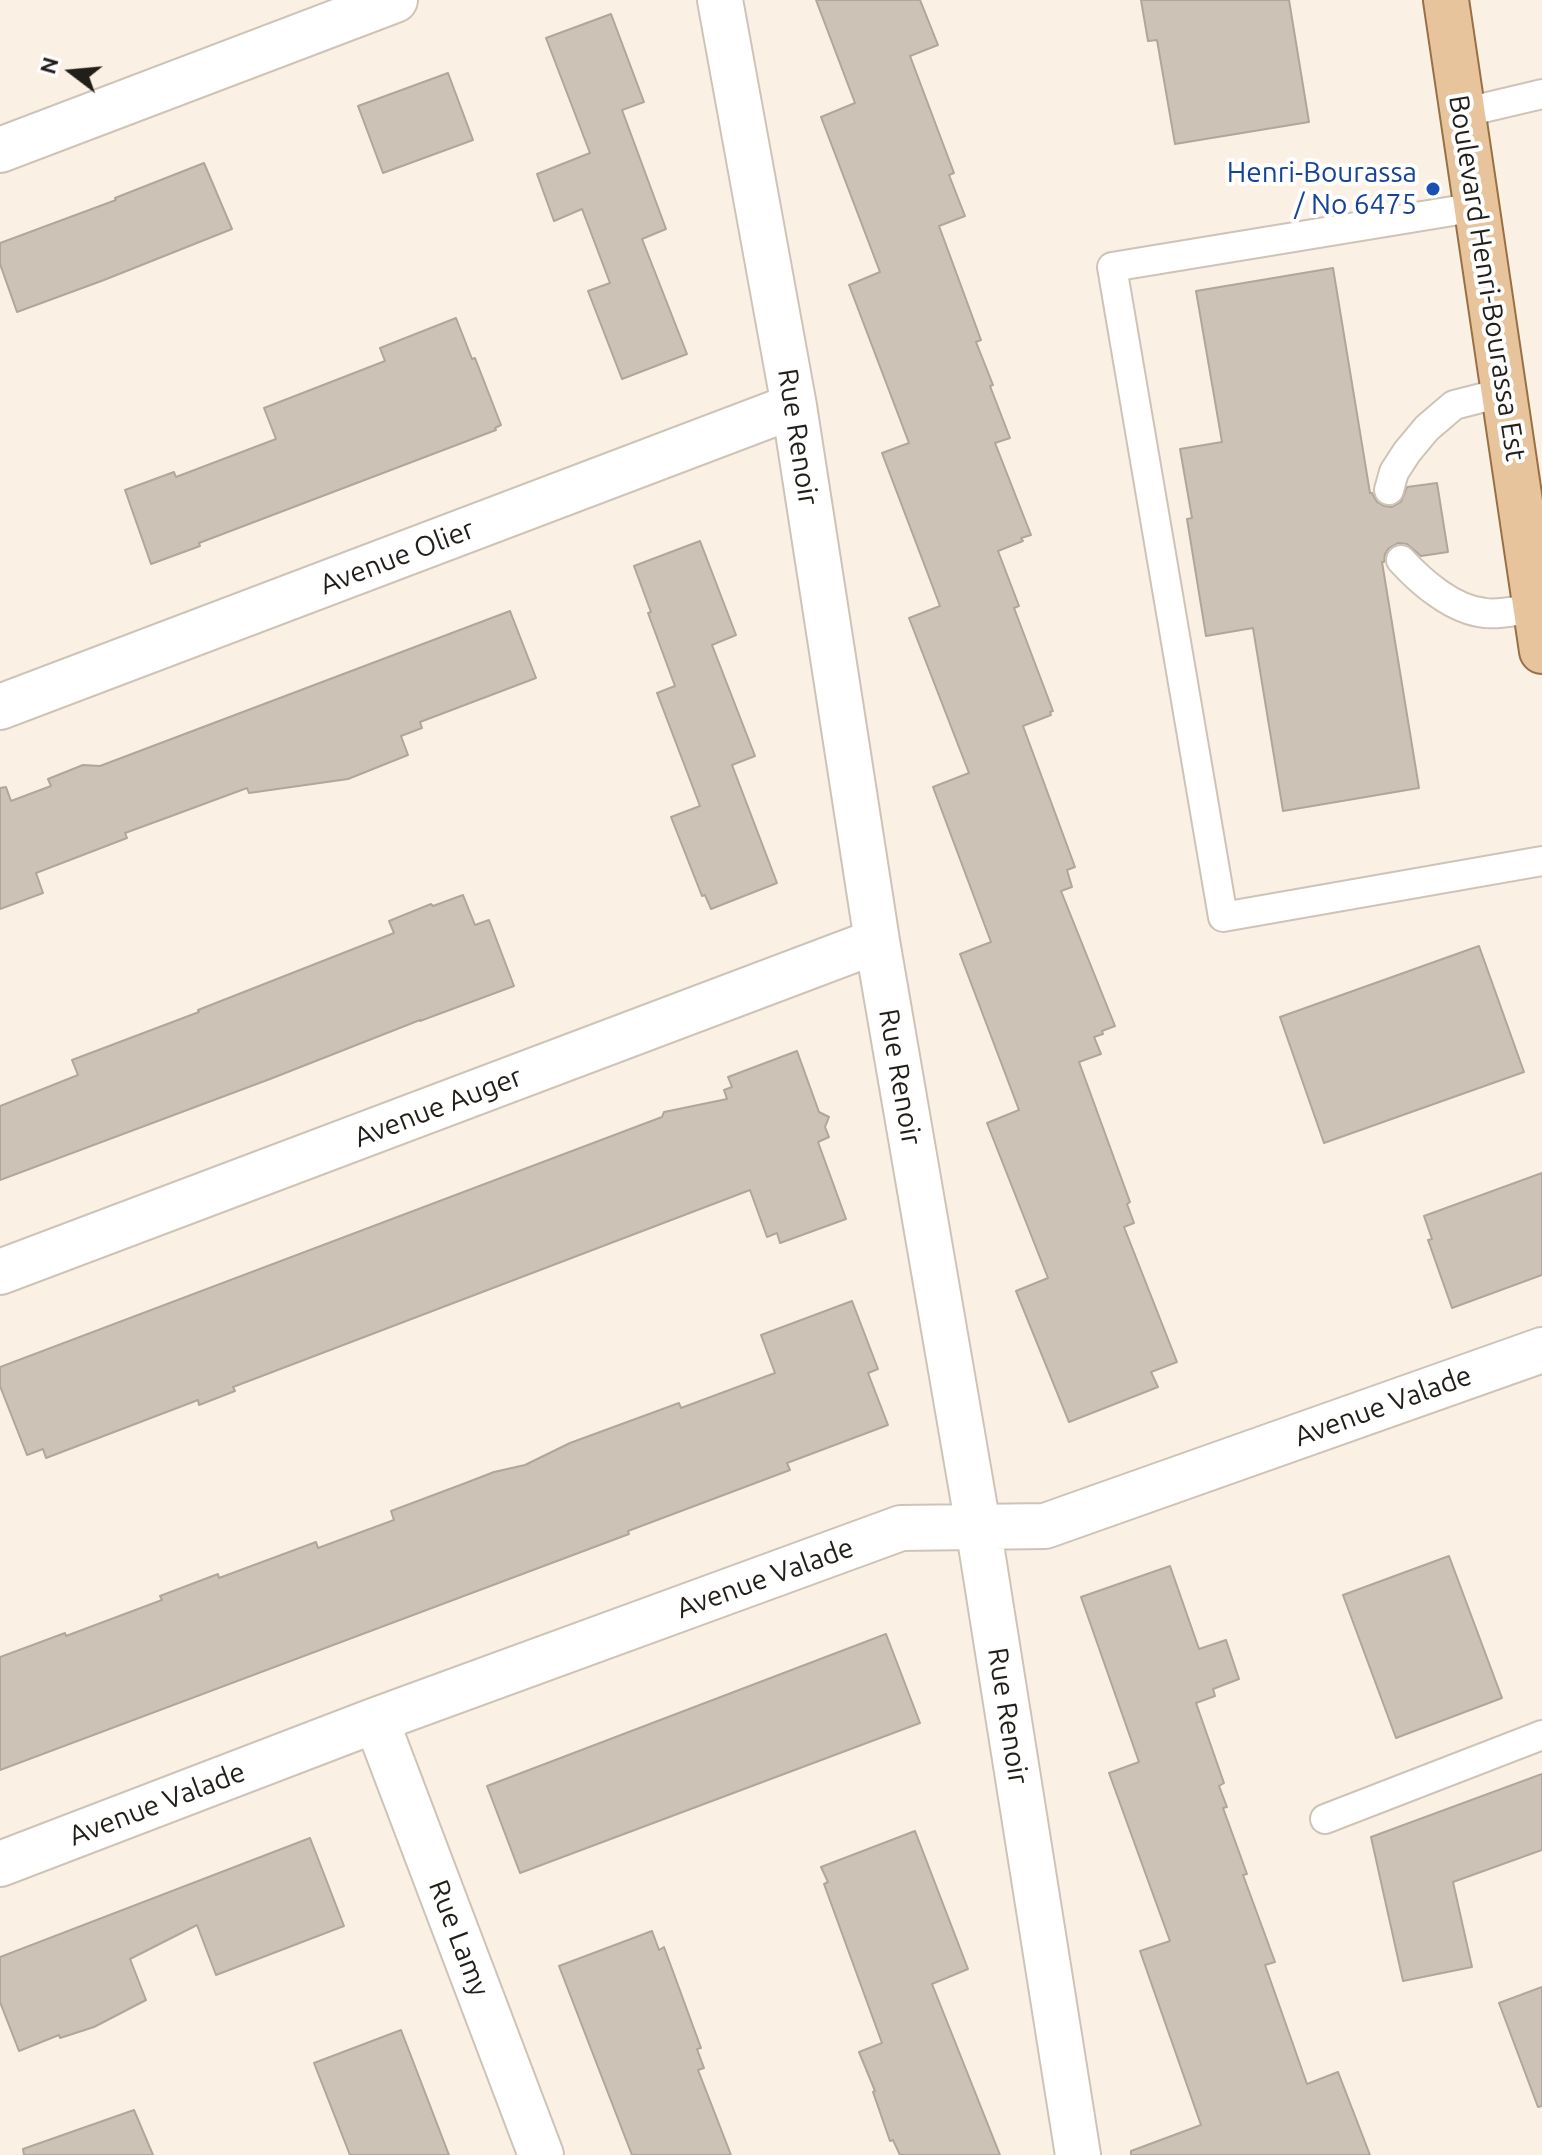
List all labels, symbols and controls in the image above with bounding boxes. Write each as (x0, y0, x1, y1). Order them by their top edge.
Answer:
north arrow (32, 32, 112, 112)
text: N (34, 54, 63, 77)
street label: Boulevard Henri-Bourassa Est (1441, 93, 1533, 463)
place label: Henri-Bourassa / No 6475 (1227, 156, 1417, 222)
marker: Henri-Bourassa / No 6475 (1424, 180, 1442, 198)
street label: Rue Renoir (771, 366, 825, 508)
street label: Avenue Olier (315, 512, 479, 602)
street label: Rue Renoir (871, 1006, 929, 1148)
street label: Avenue Auger (349, 1060, 527, 1154)
street label: Avenue Valade (1290, 1358, 1476, 1454)
street label: Avenue Valade (672, 1530, 858, 1626)
street label: Rue Renoir (981, 1645, 1035, 1787)
street label: Avenue Valade (64, 1755, 250, 1853)
street label: Rue Lamy (422, 1875, 496, 2001)

